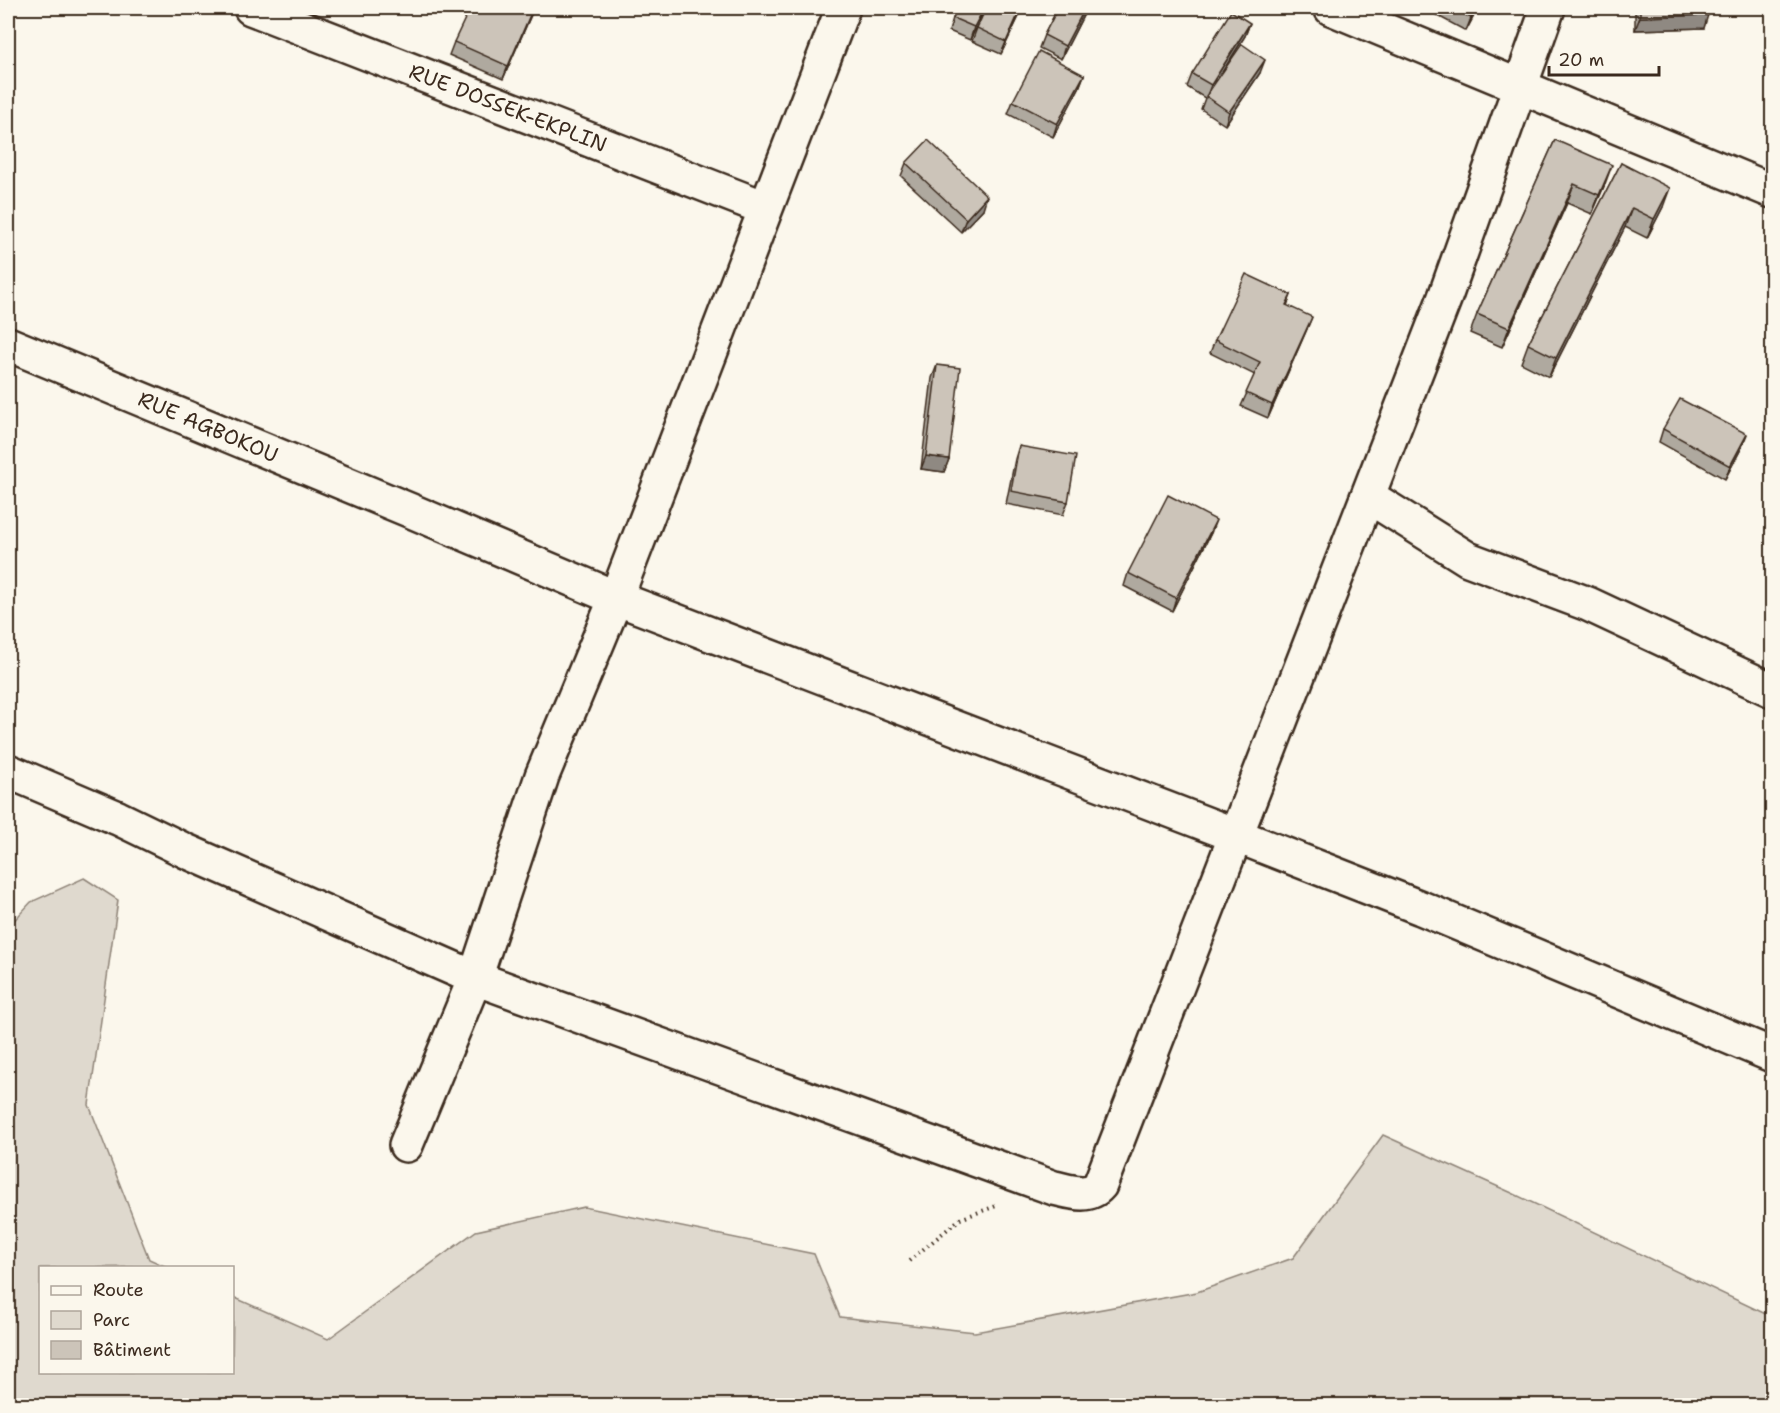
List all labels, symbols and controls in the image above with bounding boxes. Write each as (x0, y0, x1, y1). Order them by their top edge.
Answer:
scale bar (1549, 39, 1658, 77)
text: 20 m (1558, 48, 1604, 72)
street label: RUE DOSSEK-EKPLIN (405, 57, 611, 159)
street label: RUE AGBOKOU (134, 385, 282, 469)
legend (39, 1266, 234, 1374)
text: Route (93, 1278, 144, 1302)
text: Parc (93, 1308, 130, 1332)
text: Bâtiment (93, 1338, 171, 1362)

